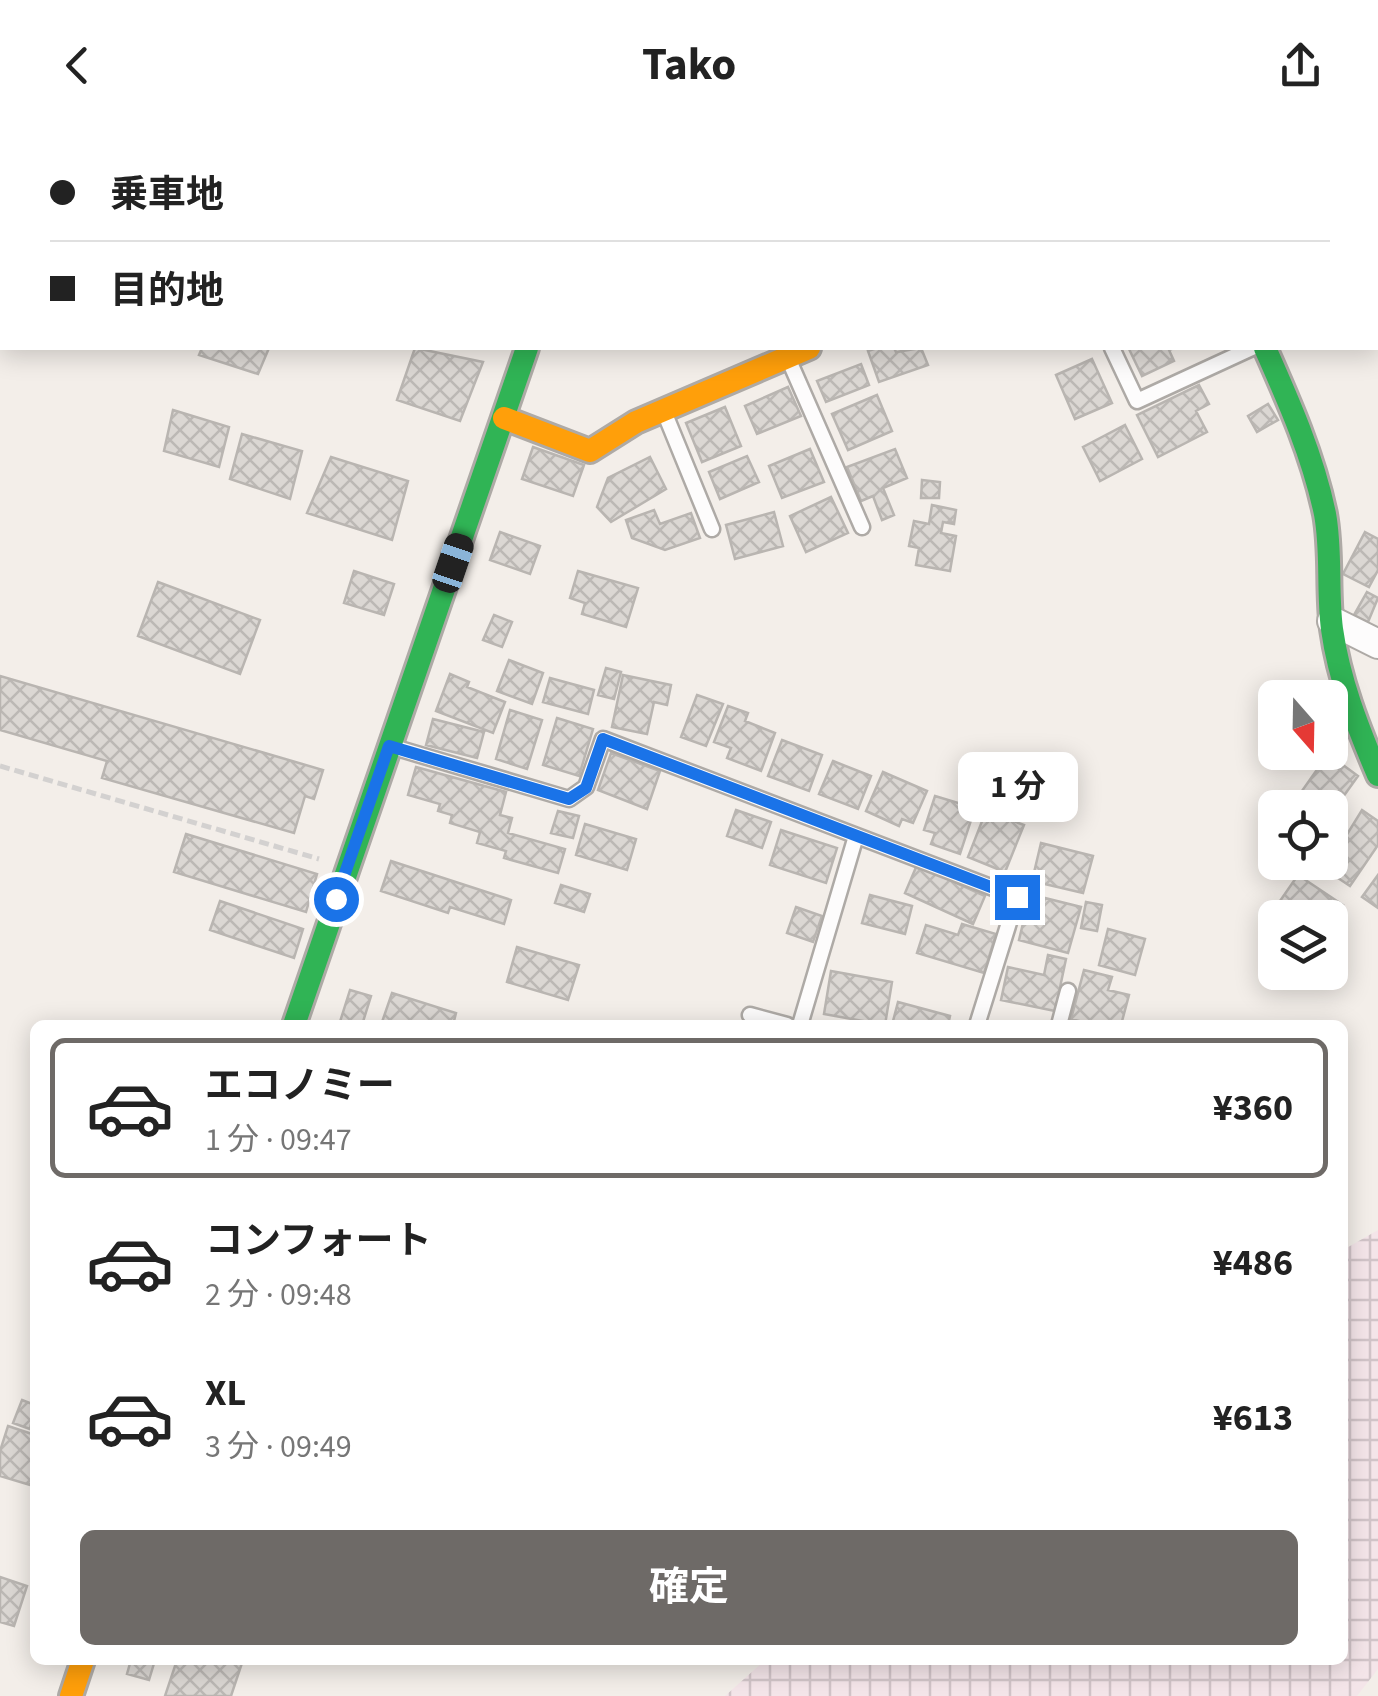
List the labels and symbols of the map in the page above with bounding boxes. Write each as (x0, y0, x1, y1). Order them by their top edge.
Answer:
car (429, 530, 477, 596)
north arrow (1258, 680, 1348, 770)
callout: 1 分 (957, 752, 1077, 822)
route end (995, 875, 1040, 920)
route start (314, 877, 359, 922)

